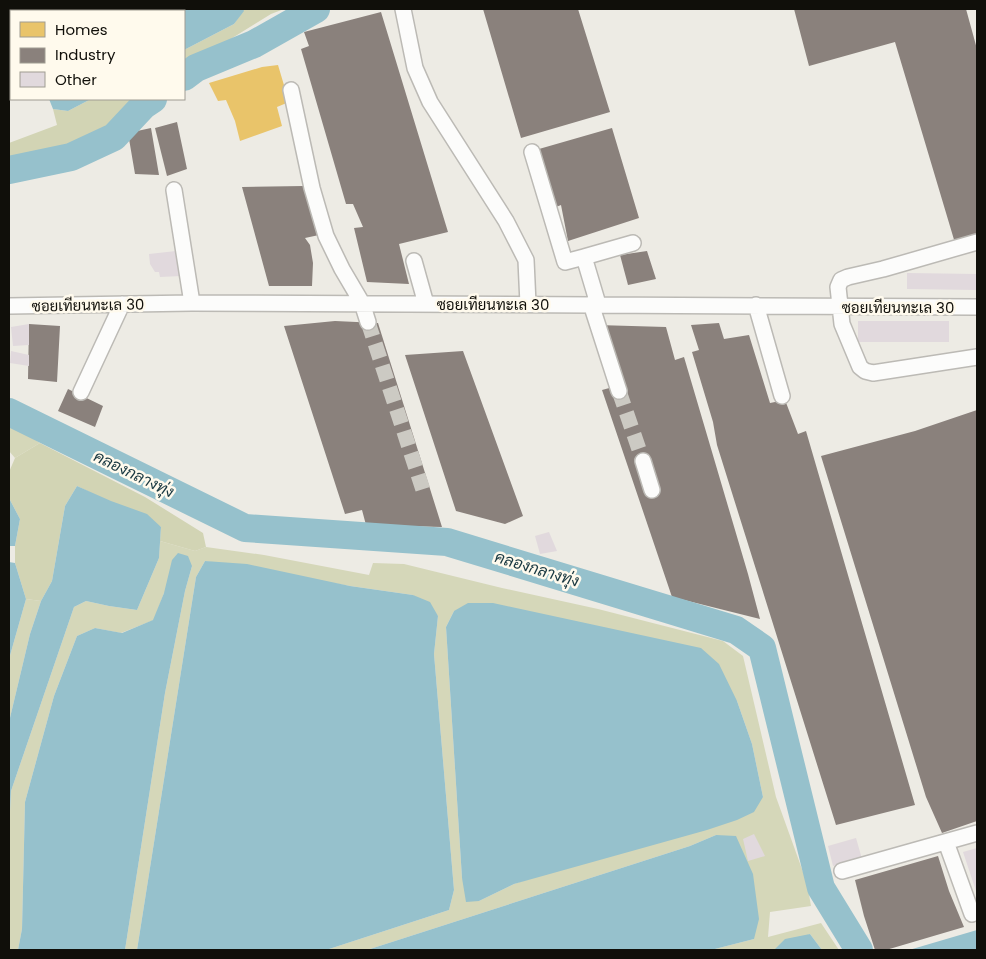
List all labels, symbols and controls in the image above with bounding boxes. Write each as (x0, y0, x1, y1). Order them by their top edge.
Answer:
legend (10, 10, 185, 100)
text: Homes (55, 19, 108, 40)
text: Industry (55, 44, 116, 65)
text: Other (55, 69, 97, 90)
street label: ซอยเทียนทะเล 30 (31, 294, 145, 316)
street label: ซอยเทียนทะเล 30 (437, 294, 549, 315)
street label: ซอยเทียนทะเล 30 (842, 297, 954, 318)
water label: คลองกลางทุ่ง (90, 445, 178, 503)
water label: คลองกลางทุ่ง (492, 545, 582, 593)

